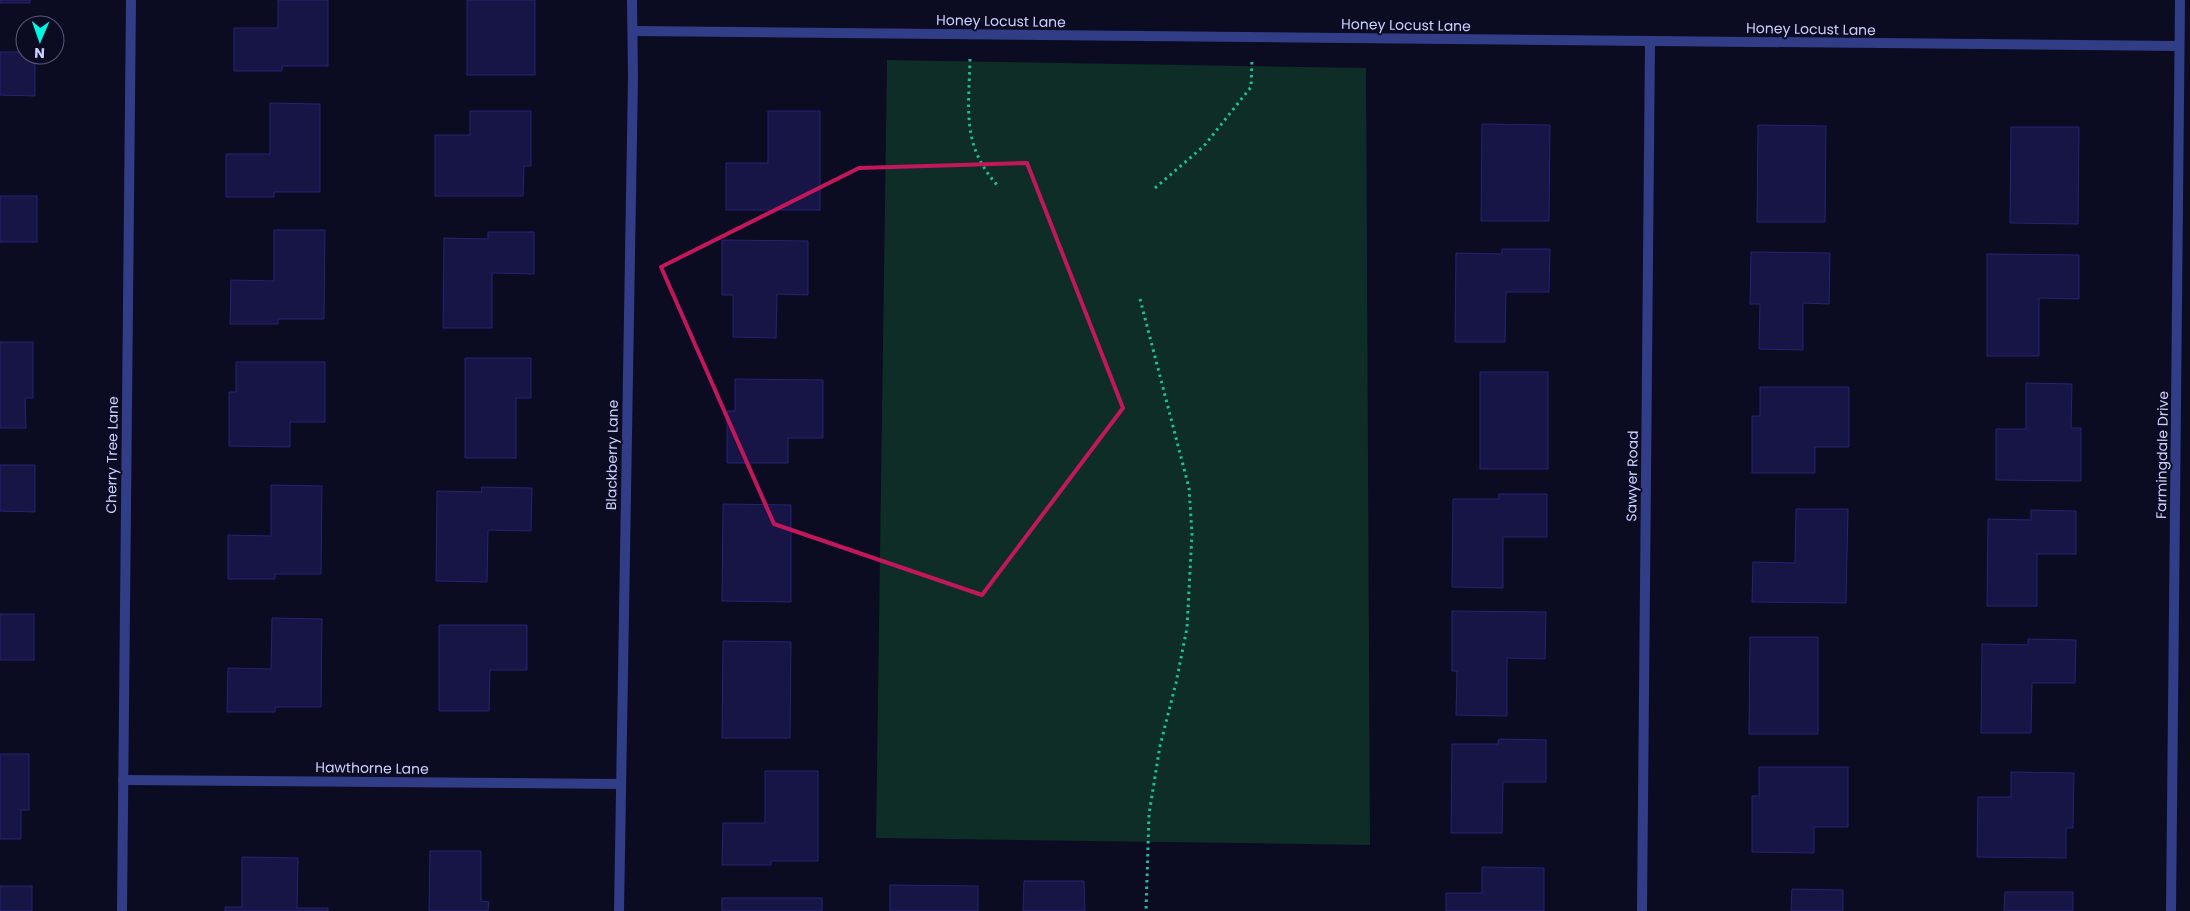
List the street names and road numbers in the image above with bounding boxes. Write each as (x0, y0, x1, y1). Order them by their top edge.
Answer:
street label: Honey Locust Lane (936, 10, 1066, 32)
street label: Honey Locust Lane (1341, 14, 1471, 36)
street label: Honey Locust Lane (1746, 18, 1876, 40)
street label: Farmingdale Drive (2151, 391, 2173, 519)
street label: Cherry Tree Lane (101, 396, 123, 514)
street label: Blackberry Lane (601, 399, 623, 510)
street label: Sawyer Road (1621, 430, 1643, 522)
street label: Hawthorne Lane (315, 757, 429, 779)

